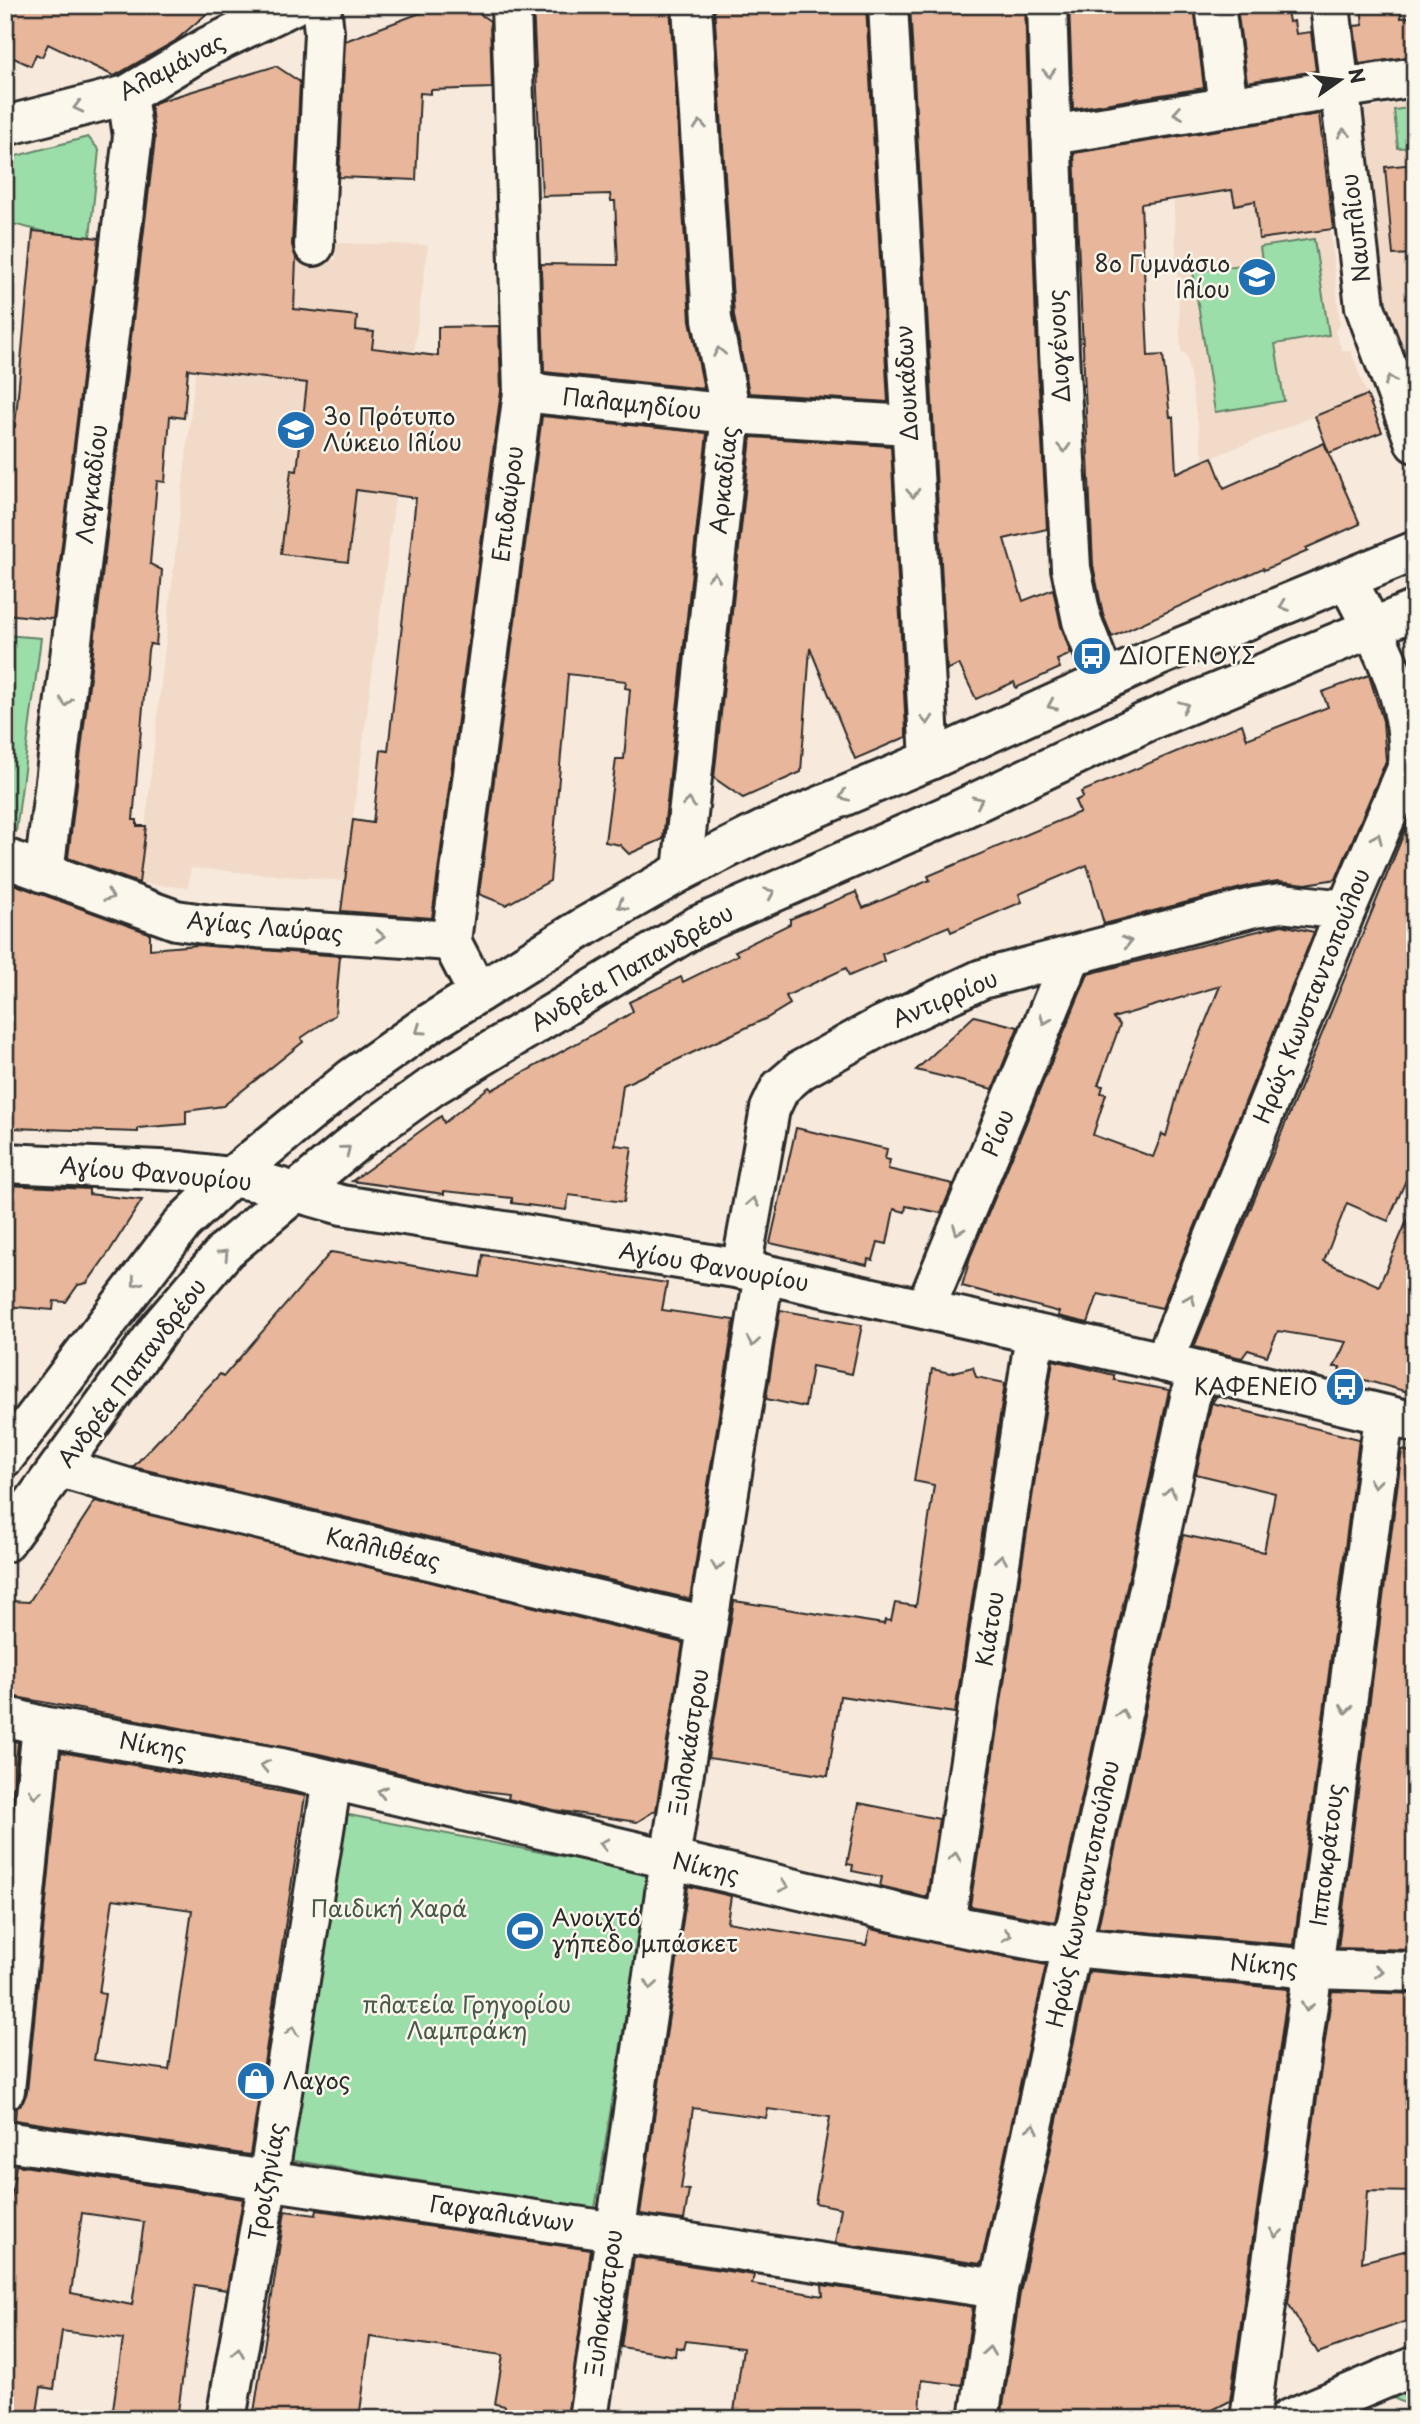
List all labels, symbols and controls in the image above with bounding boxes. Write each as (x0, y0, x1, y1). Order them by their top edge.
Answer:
street label: Αλαμάνας (112, 23, 231, 108)
north arrow (1304, 46, 1374, 116)
text: N (1342, 65, 1373, 86)
one-way arrow (1041, 68, 1056, 79)
one-way arrow (72, 99, 84, 113)
one-way arrow (1172, 105, 1184, 120)
one-way arrow (693, 119, 708, 130)
one-way arrow (1337, 127, 1352, 139)
street label: Ναυπλίου (1330, 172, 1379, 285)
place label: 8ο Γυμνάσιο Ιλίου (1095, 245, 1230, 306)
school or university icon: 8ο Γυμνάσιο Ιλίου (1236, 256, 1278, 298)
street label: Διογένους (1037, 289, 1078, 404)
street label: Δουκάδων (885, 324, 926, 442)
one-way arrow (712, 346, 727, 358)
one-way arrow (1384, 374, 1398, 386)
street label: Παλαμηδίου (561, 378, 703, 427)
place label: 3ο Πρότυπο Λύκειο Ιλίου (323, 398, 462, 459)
school or university icon: 3ο Πρότυπο Λύκειο Ιλίου (275, 409, 317, 451)
street label: Λαγκαδίου (66, 422, 115, 546)
street label: Αρκαδίας (699, 424, 746, 536)
one-way arrow (1056, 442, 1071, 453)
street label: Επιδαύρου (482, 444, 531, 564)
one-way arrow (906, 488, 921, 499)
one-way arrow (706, 571, 721, 583)
one-way arrow (1279, 597, 1291, 611)
bus stop icon: ΔΙΟΓΕΝΟΥΣ (1071, 635, 1113, 677)
place label: ΔΙΟΓΕΝΟΥΣ (1119, 637, 1256, 672)
one-way arrow (59, 696, 74, 708)
one-way arrow (1047, 696, 1059, 710)
one-way arrow (1178, 700, 1190, 714)
one-way arrow (919, 715, 934, 726)
one-way arrow (839, 788, 851, 802)
one-way arrow (971, 795, 983, 809)
one-way arrow (681, 797, 696, 808)
one-way arrow (1369, 833, 1383, 846)
street label: Ηρώς Κωνσταντοπούλου (1243, 862, 1378, 1128)
one-way arrow (102, 887, 114, 901)
one-way arrow (763, 888, 775, 902)
street label: Ανδρέα Παπανδρέου (523, 894, 739, 1039)
one-way arrow (617, 897, 630, 910)
street label: Αγίας Λαύρας (185, 901, 345, 950)
one-way arrow (375, 928, 386, 943)
one-way arrow (1120, 935, 1132, 950)
street label: Αντιρρίου (886, 960, 1003, 1036)
one-way arrow (1039, 1012, 1053, 1025)
one-way arrow (415, 1022, 428, 1034)
street label: Ρίου (971, 1103, 1022, 1161)
one-way arrow (337, 1146, 350, 1158)
street label: Αγίου Φανουρίου (59, 1147, 253, 1198)
one-way arrow (745, 1196, 760, 1208)
one-way arrow (953, 1223, 967, 1235)
street label: Αγίου Φανουρίου (617, 1232, 812, 1299)
one-way arrow (215, 1249, 228, 1262)
street label: Ανδρέα Παπανδρέου (48, 1270, 214, 1474)
one-way arrow (132, 1274, 144, 1287)
one-way arrow (1182, 1294, 1196, 1306)
one-way arrow (746, 1336, 761, 1347)
bus stop icon: ΚΑΦΕΝΕΙΟ (1324, 1366, 1366, 1408)
place label: ΚΑΦΕΝΕΙΟ (1193, 1368, 1318, 1403)
one-way arrow (1367, 1477, 1382, 1489)
one-way arrow (1161, 1486, 1176, 1498)
street label: Καλλιθέας (323, 1517, 444, 1578)
one-way arrow (993, 1553, 1008, 1565)
one-way arrow (710, 1560, 725, 1572)
street label: Κιάτου (965, 1588, 1012, 1669)
street label: Ξυλοκάστρου (659, 1666, 716, 1818)
one-way arrow (1339, 1703, 1354, 1715)
one-way arrow (1113, 1708, 1128, 1720)
street label: Νίκης (117, 1721, 190, 1768)
street label: Ηρώς Κωνσταντοπούλου (1036, 1757, 1127, 2031)
one-way arrow (259, 1759, 271, 1774)
street label: Ιπποκράτους (1299, 1781, 1352, 1928)
one-way arrow (377, 1785, 389, 1800)
one-way arrow (28, 1789, 43, 1800)
one-way arrow (598, 1838, 610, 1852)
street label: Νίκης (669, 1842, 743, 1891)
one-way arrow (947, 1851, 962, 1862)
one-way arrow (778, 1878, 790, 1892)
park label: Παιδική Χαρά (311, 1890, 467, 1925)
place label: Ανοιχτό γήπεδο μπάσκετ (552, 1899, 738, 1960)
sports icon: Ανοιχτό γήπεδο μπάσκετ (504, 1910, 546, 1952)
one-way arrow (1000, 1927, 1012, 1942)
street label: Νίκης (1229, 1943, 1299, 1984)
one-way arrow (1374, 1963, 1385, 1979)
one-way arrow (644, 1979, 659, 1990)
park label: πλατεία Γρηγορίου Λαμπράκη (363, 1986, 571, 2047)
one-way arrow (1300, 2002, 1315, 2013)
one-way arrow (284, 2025, 299, 2036)
shop icon: Λαγος (235, 2060, 277, 2102)
place label: Λαγος (283, 2062, 350, 2097)
street label: Τροιζηνίας (238, 2120, 293, 2244)
one-way arrow (1024, 2122, 1039, 2134)
street label: Γαργαλιάνων (427, 2185, 577, 2240)
street label: Ξυλοκάστρου (575, 2227, 630, 2379)
one-way arrow (1269, 2227, 1284, 2239)
one-way arrow (981, 2345, 996, 2357)
one-way arrow (230, 2346, 245, 2357)

